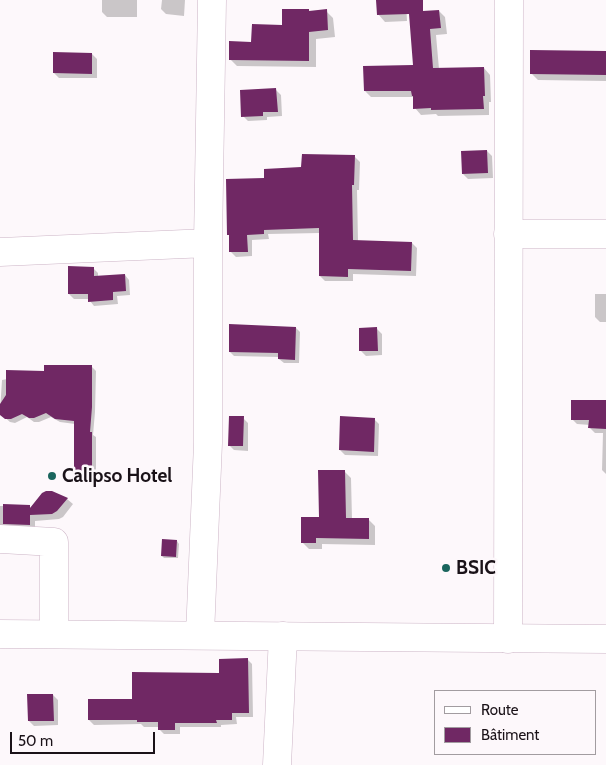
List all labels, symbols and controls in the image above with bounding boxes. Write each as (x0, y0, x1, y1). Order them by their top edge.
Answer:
place label: Calipso Hotel (62, 465, 172, 487)
marker: Calipso Hotel (46, 470, 58, 482)
place label: BSIC (456, 557, 496, 579)
marker: BSIC (440, 562, 452, 574)
legend (434, 690, 596, 755)
text: Route (481, 701, 519, 719)
scale bar (12, 722, 158, 754)
text: Bâtiment (481, 726, 539, 744)
text: 50 m (18, 732, 53, 750)

